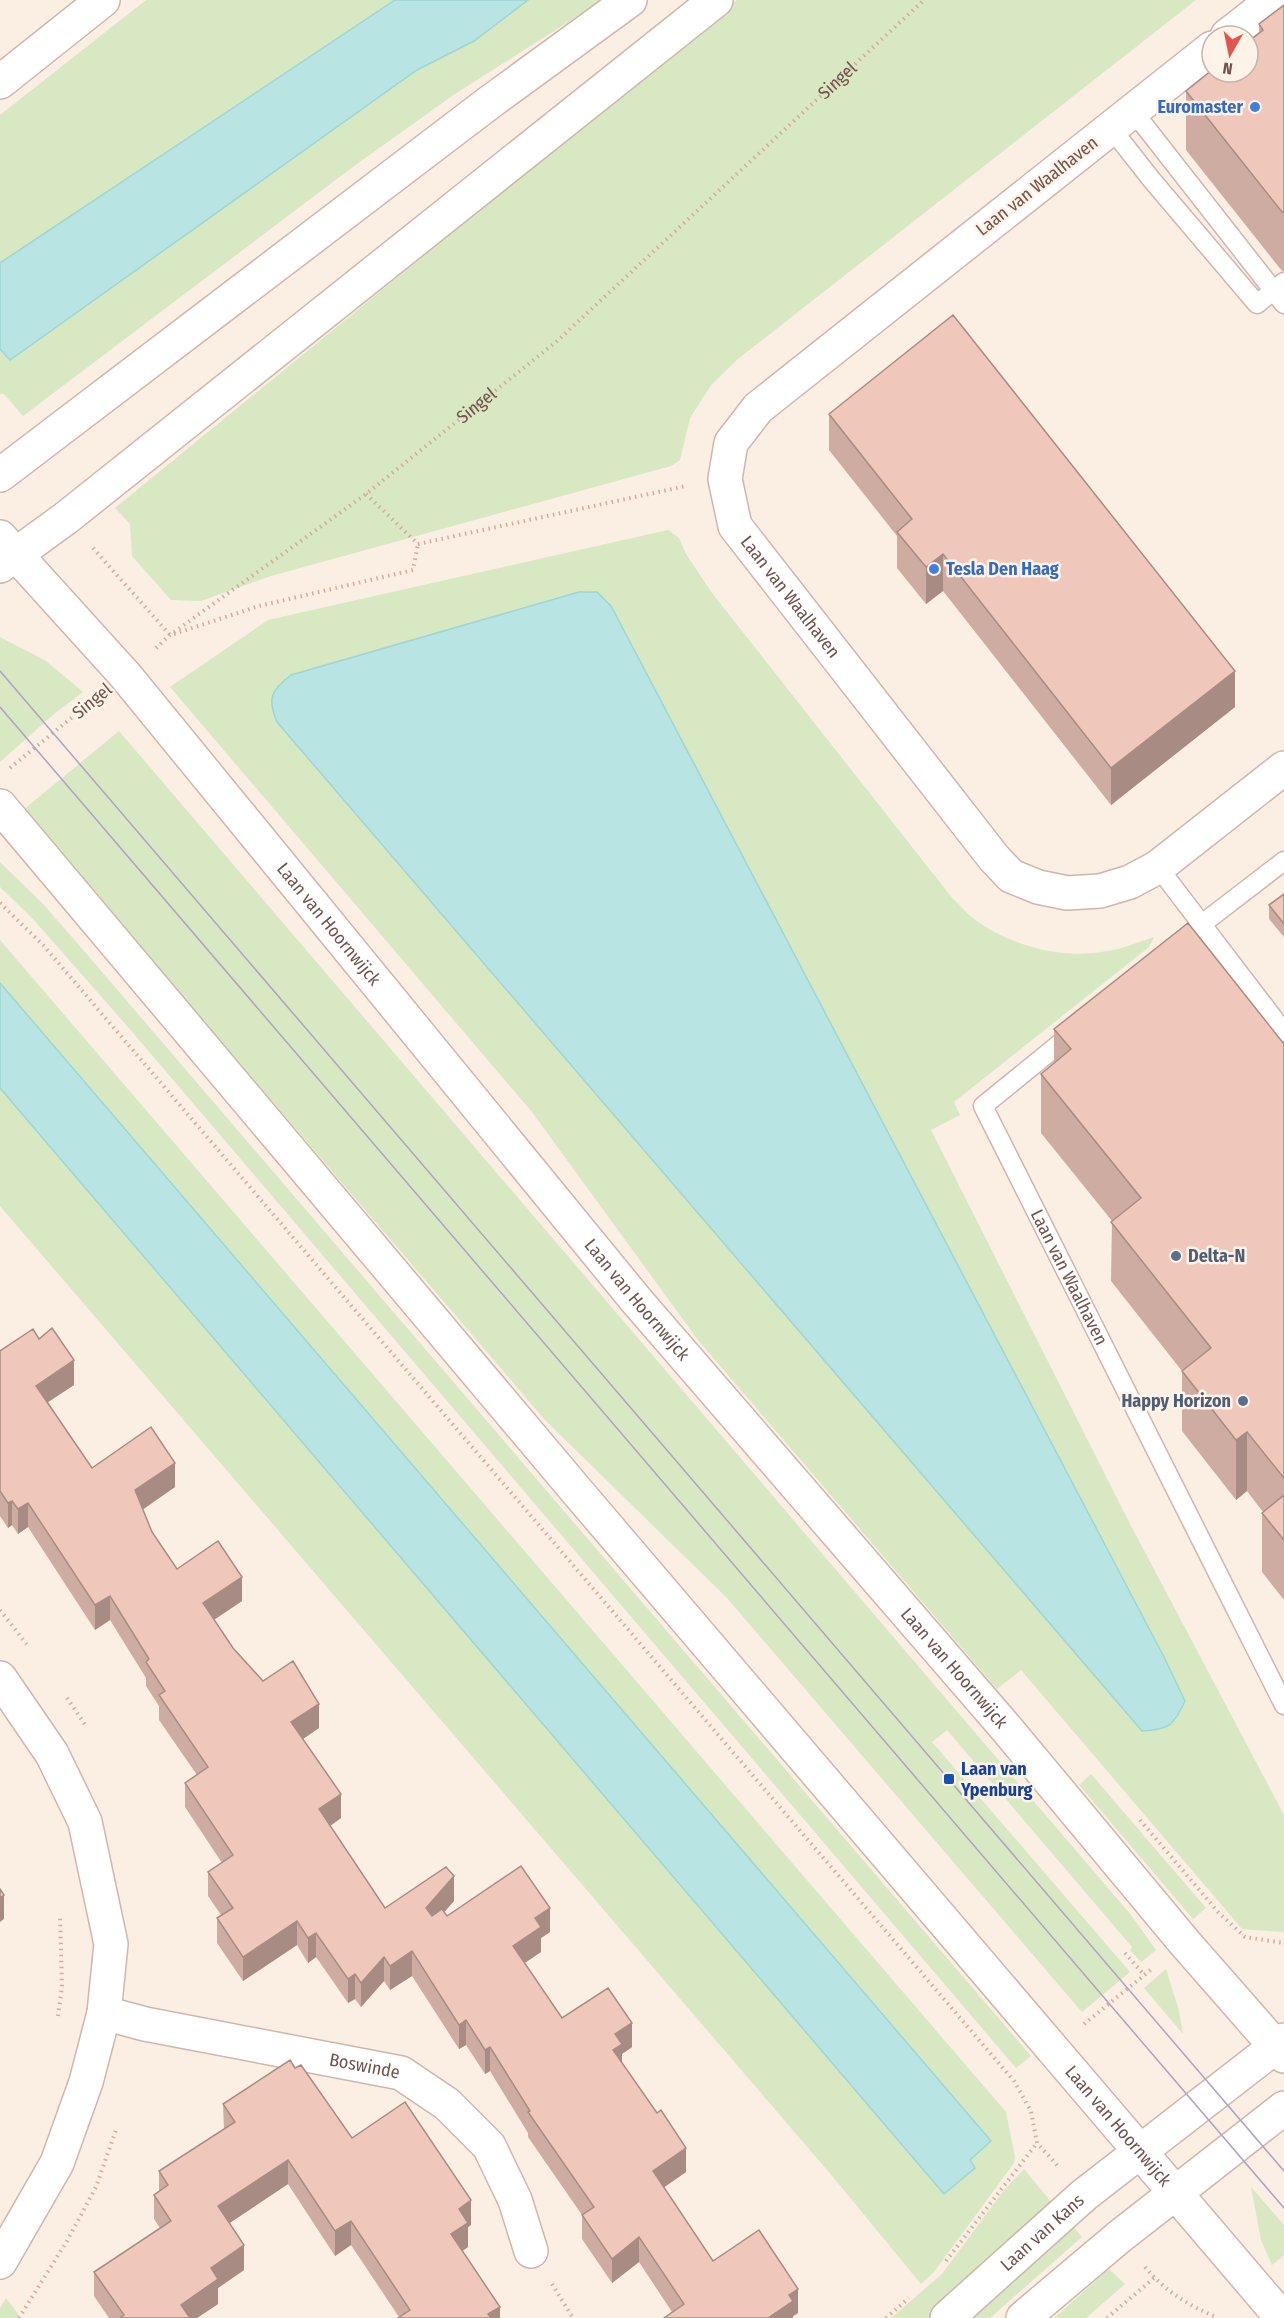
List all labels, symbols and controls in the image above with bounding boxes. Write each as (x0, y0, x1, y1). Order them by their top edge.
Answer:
north arrow (1200, 24, 1260, 84)
street label: Singel (813, 57, 861, 104)
text: N (1222, 58, 1234, 78)
place label: Euromaster (1158, 96, 1243, 118)
marker: Euromaster (1248, 100, 1262, 114)
street label: Laan van Waalhaven (972, 132, 1102, 240)
street label: Singel (452, 383, 501, 428)
street label: Laan van Waalhaven (736, 531, 845, 662)
place label: Tesla Den Haag (946, 558, 1059, 580)
marker: Tesla Den Haag (927, 562, 941, 576)
street label: Singel (68, 678, 117, 724)
street label: Laan van Hoornwijck (272, 858, 386, 990)
street label: Laan van Waalhaven (1026, 1206, 1112, 1349)
street label: Laan van Hoornwijck (580, 1235, 695, 1366)
place label: Delta-N (1188, 1245, 1245, 1267)
marker: Delta-N (1169, 1249, 1183, 1263)
place label: Happy Horizon (1121, 1390, 1231, 1412)
marker: Happy Horizon (1236, 1394, 1250, 1408)
street label: Laan van Hoornwijck (896, 1603, 1013, 1733)
place label: Laan van Ypenburg (960, 1758, 1033, 1801)
marker: Laan van Ypenburg (942, 1772, 956, 1786)
street label: Boswinde (327, 2049, 402, 2084)
street label: Laan van Hoornwijck (1061, 2061, 1176, 2191)
street label: Laan van Kans (996, 2189, 1089, 2276)

